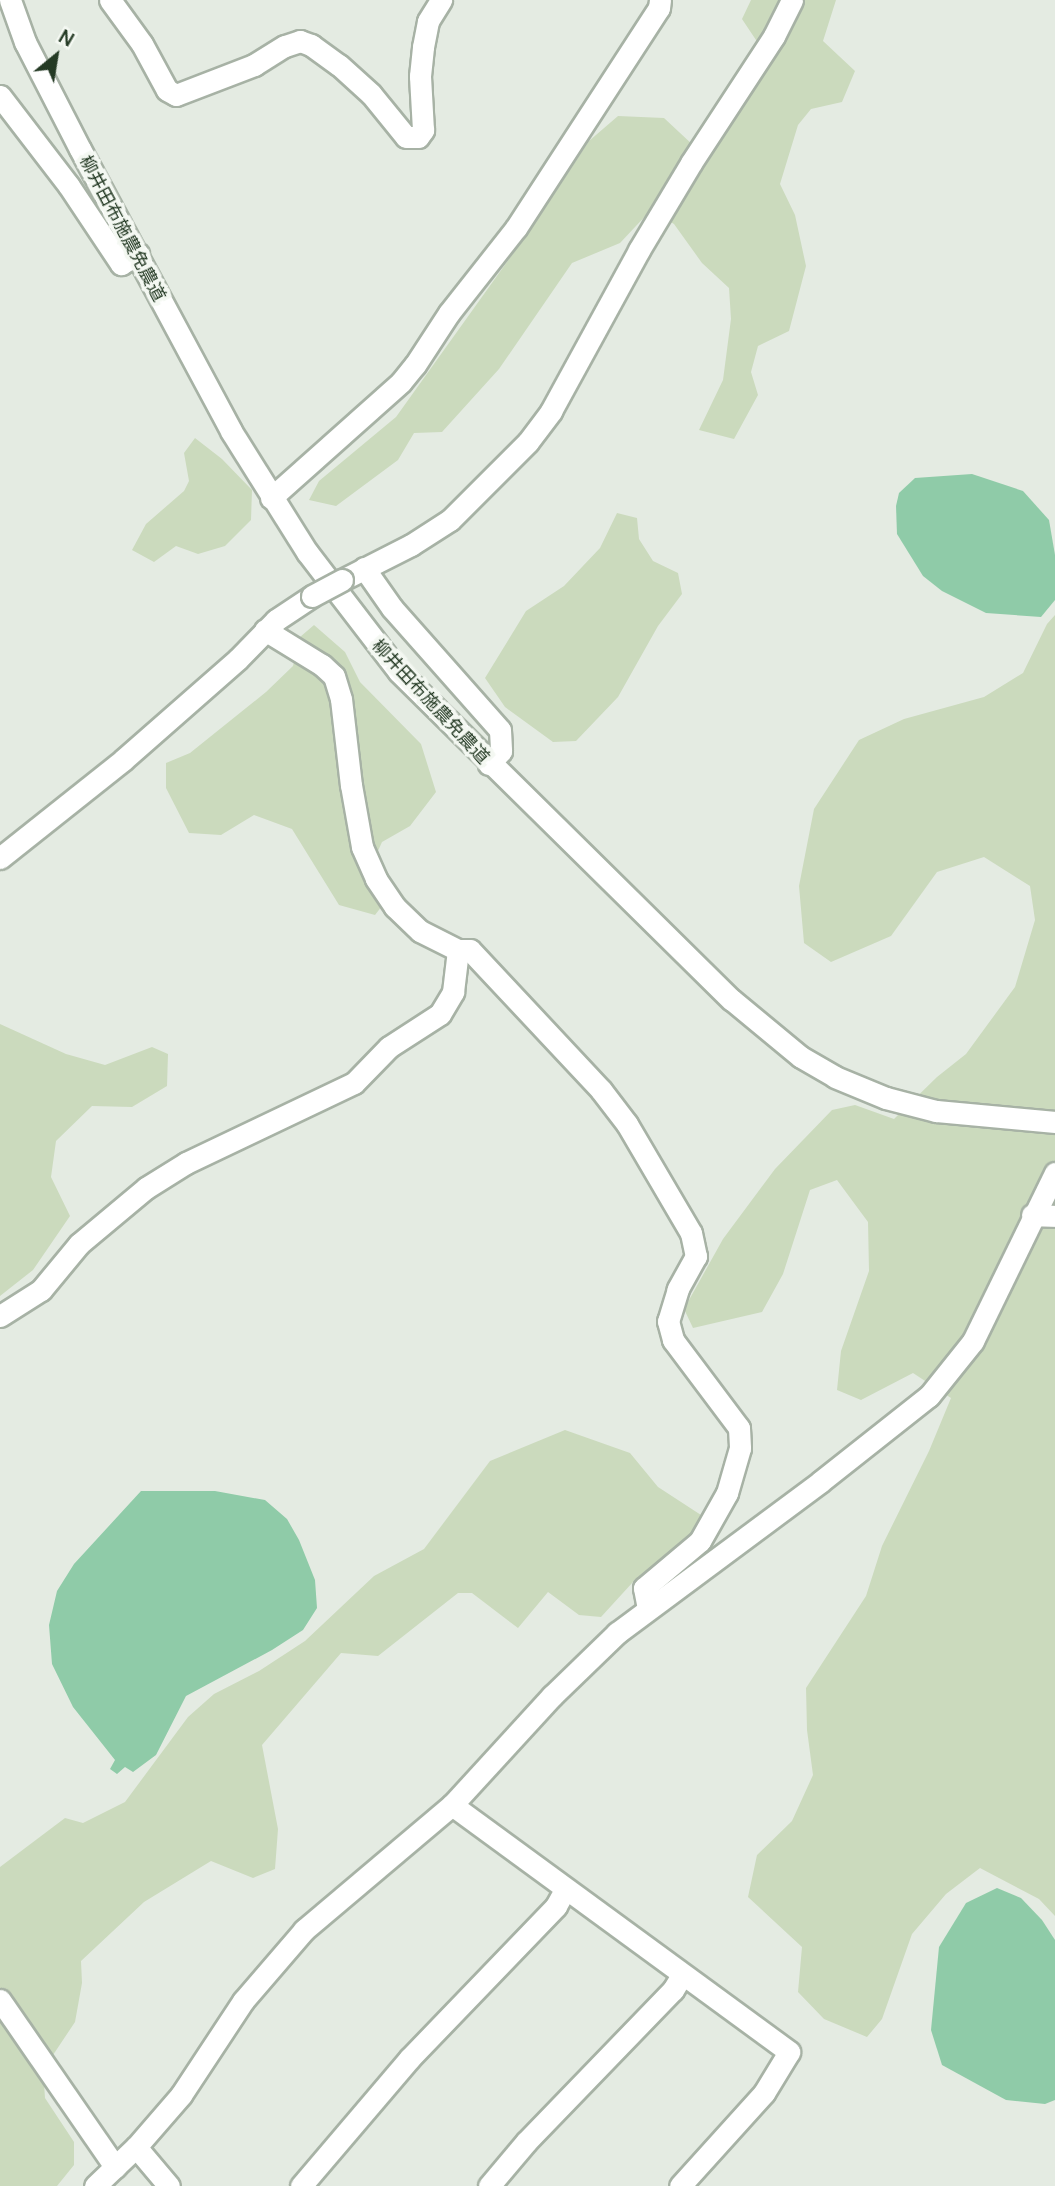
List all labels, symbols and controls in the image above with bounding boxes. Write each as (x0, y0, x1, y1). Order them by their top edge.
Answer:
north arrow (21, 21, 91, 91)
text: N (54, 23, 79, 52)
street label: 柳井田布施農免農道 (75, 151, 171, 305)
street label: 柳井田布施農免農道 (368, 634, 494, 768)

